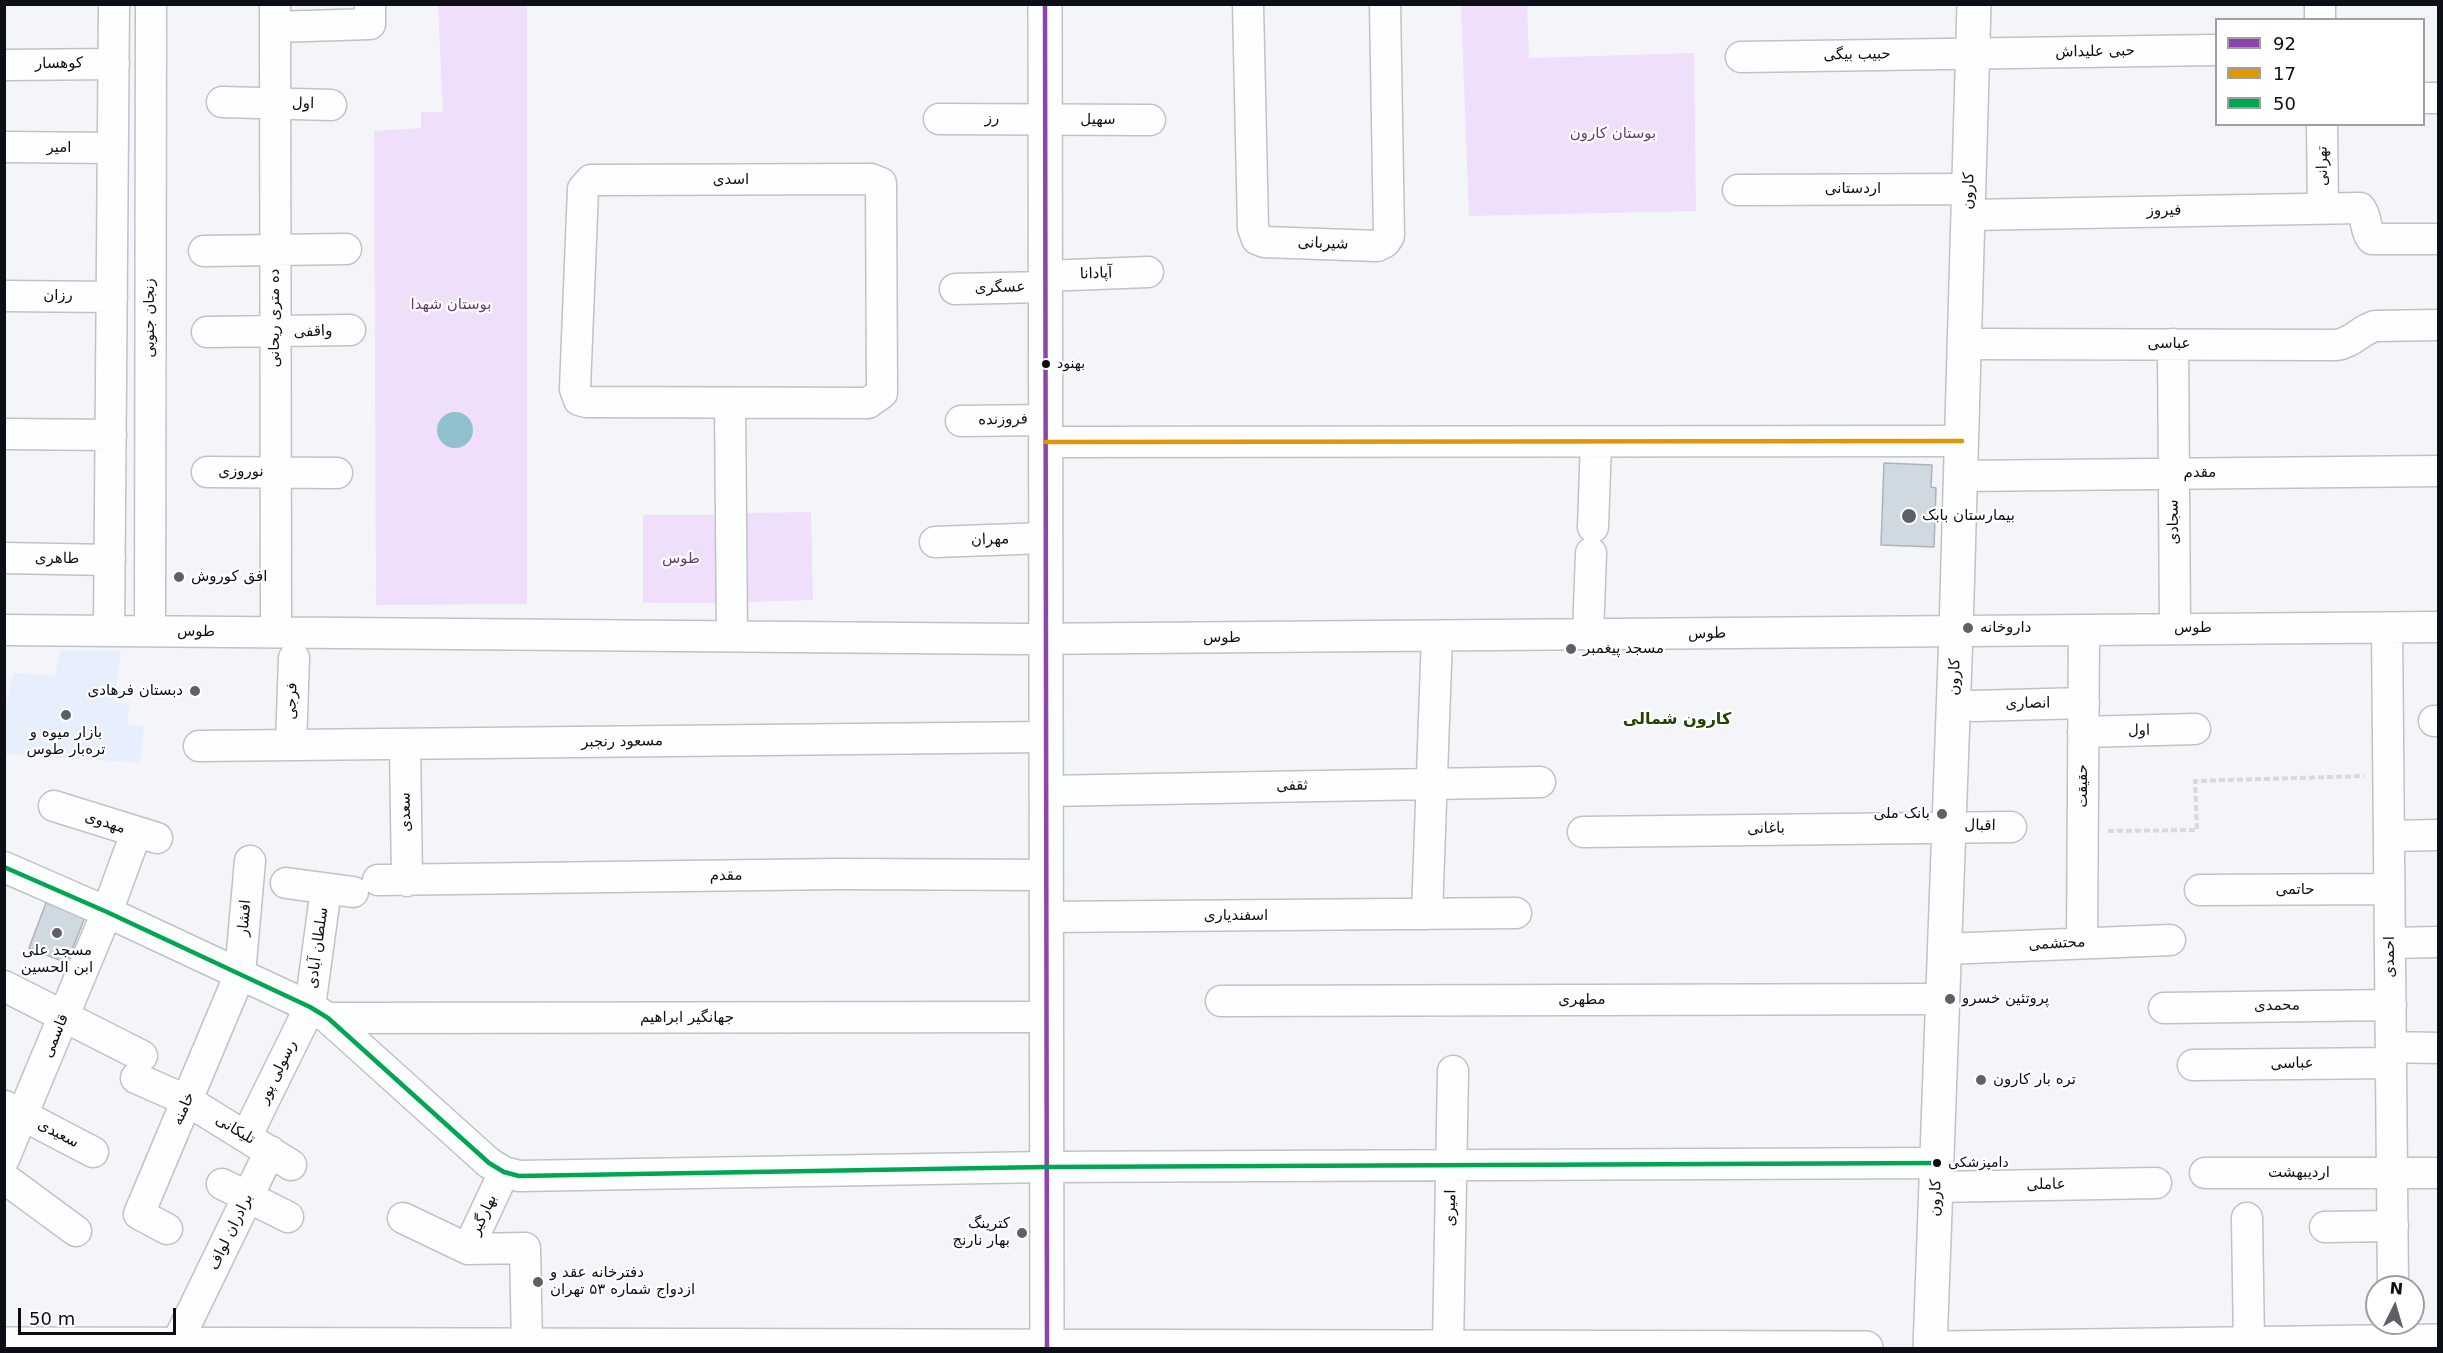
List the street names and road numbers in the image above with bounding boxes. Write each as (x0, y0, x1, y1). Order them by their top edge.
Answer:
street label: حبی علیداش (2055, 42, 2135, 62)
street label: حبیب بیگی (1823, 45, 1891, 65)
street label: کوهسار (35, 55, 83, 73)
street label: اول (292, 95, 314, 113)
street label: رز (985, 110, 999, 128)
street label: سهیل (1080, 111, 1116, 129)
street label: امیر (46, 139, 72, 157)
street label: تهرانی (2314, 146, 2332, 186)
street label: اسدی (713, 171, 749, 189)
street label: کارون (1959, 172, 1979, 210)
street label: اردستانی (1825, 180, 1881, 198)
street label: فیروز (2147, 202, 2181, 220)
street label: شیربانی (1297, 234, 1349, 254)
street label: آپادانا (1079, 264, 1113, 284)
street label: ده متری ریحانی (266, 268, 284, 368)
street label: زنجان جنوبی (141, 278, 159, 358)
street label: عسگری (975, 279, 1025, 297)
street label: رزان (43, 287, 73, 305)
street label: واقفی (293, 322, 333, 342)
street label: عباسی (2147, 335, 2191, 353)
street label: فروزنده (978, 411, 1028, 429)
street label: نوروزی (218, 463, 264, 481)
street label: مقدم (2184, 464, 2216, 482)
street label: سجادی (2165, 499, 2183, 545)
street label: مهران (970, 530, 1010, 550)
street label: طاهری (35, 550, 79, 568)
street label: طوس (2174, 619, 2212, 637)
street label: طوس (177, 623, 215, 641)
street label: طوس (1688, 625, 1726, 643)
street label: طوس (1203, 629, 1241, 647)
street label: کارون (1945, 658, 1965, 696)
street label: فرجی (282, 682, 302, 720)
street label: انصاری (2005, 695, 2051, 713)
street label: اول (2128, 722, 2150, 740)
street label: مسعود رنجبر (581, 732, 663, 752)
street label: حقیقت (2074, 764, 2092, 808)
street label: ثقفی (1276, 777, 1308, 795)
street label: سعدی (397, 792, 415, 832)
street label: مهدوی (82, 808, 128, 838)
street label: اقبال (1964, 817, 1996, 835)
street label: باغانی (1747, 820, 1785, 838)
street label: مقدم (709, 867, 743, 885)
street label: حاتمی (2275, 881, 2315, 899)
street label: افشار (234, 899, 256, 937)
street label: سلطان آبادی (303, 906, 333, 990)
street label: اسفندیاری (1204, 907, 1268, 925)
street label: محتشمی (2028, 934, 2086, 954)
street label: احمدی (2381, 936, 2399, 978)
street label: مطهری (1558, 991, 1606, 1009)
street label: محمدی (2254, 997, 2300, 1015)
street label: جهانگیر ابراهیم (640, 1009, 734, 1027)
street label: قاسمی (39, 1012, 73, 1060)
street label: رسولی پور (255, 1037, 301, 1107)
street label: عباسی (2270, 1055, 2314, 1073)
street label: خامنه (169, 1090, 199, 1128)
street label: تلیکانی (212, 1111, 258, 1149)
street label: سعیدی (34, 1116, 82, 1152)
street label: اردیبهشت (2268, 1164, 2330, 1182)
street label: عاملی (2026, 1176, 2066, 1194)
street label: کارون (1926, 1179, 1946, 1217)
street label: امیری (1442, 1189, 1460, 1227)
street label: برادران لواف (205, 1191, 257, 1273)
street label: بهارگیر (467, 1192, 501, 1238)

